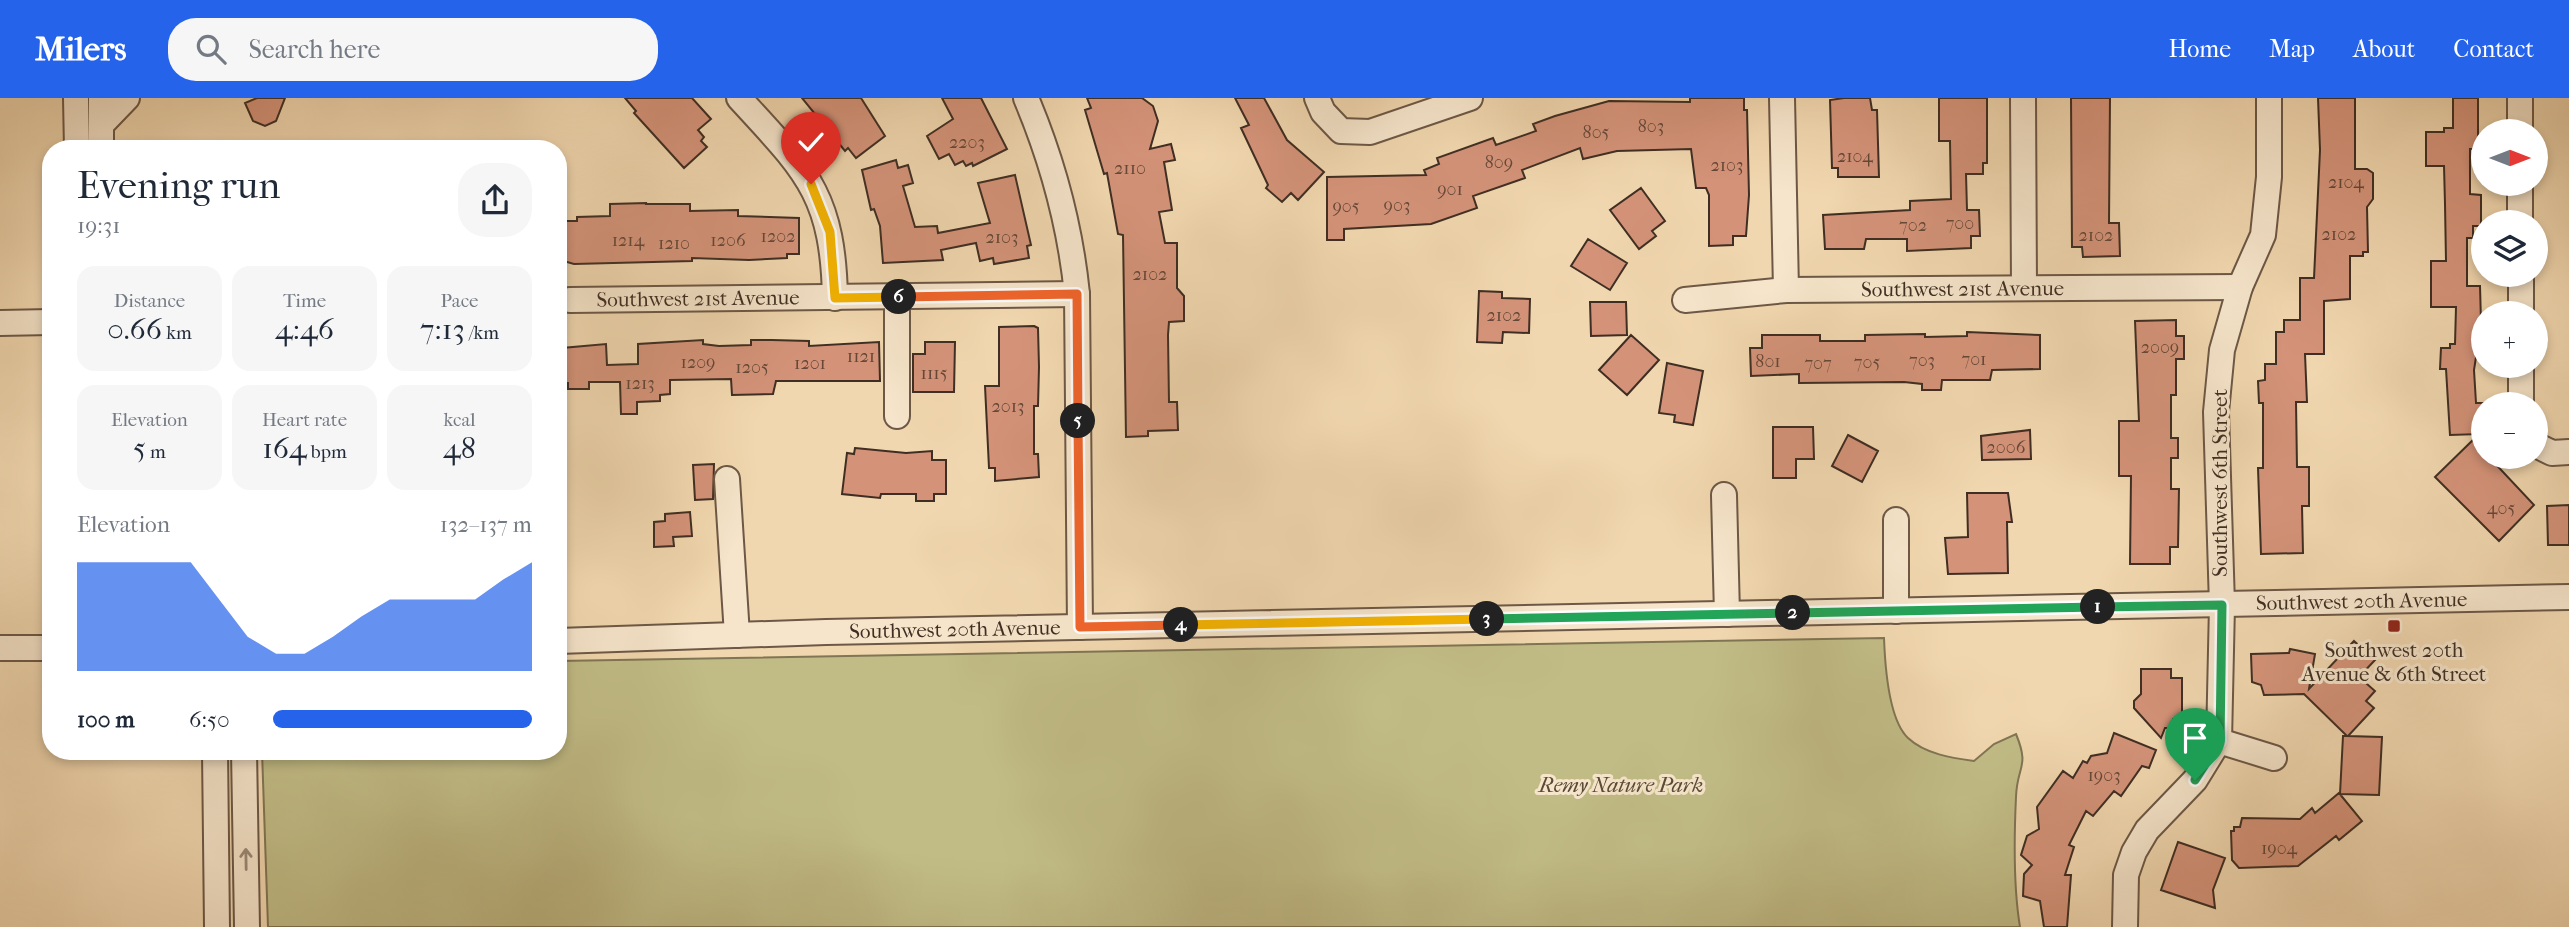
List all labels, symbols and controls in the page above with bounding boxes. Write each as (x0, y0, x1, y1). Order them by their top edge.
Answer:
search box (168, 18, 658, 81)
text: Milers (35, 30, 126, 69)
icon: search (192, 30, 230, 68)
text: Search here (248, 34, 380, 65)
text: Home (2169, 35, 2231, 63)
text: Map (2269, 35, 2315, 63)
text: About (2353, 35, 2415, 63)
text: Contact (2453, 35, 2534, 63)
pin (781, 112, 841, 184)
house number: 803 (1638, 116, 1664, 137)
north arrow (2471, 119, 2548, 196)
map controls (2471, 119, 2548, 469)
house number: 805 (1583, 122, 1610, 143)
icon: check (792, 123, 830, 161)
house number: 2203 (949, 132, 985, 153)
house number: 2104 (1837, 146, 1873, 167)
house number: 809 (1485, 152, 1513, 173)
house number: 2103 (1711, 155, 1743, 176)
house number: 2110 (1114, 158, 1146, 179)
text: Evening run (77, 163, 280, 208)
button: share (458, 163, 532, 237)
house number: 2104 (2328, 172, 2364, 193)
house number: 901 (1437, 179, 1463, 200)
house number: 903 (1384, 195, 1410, 216)
house number: 905 (1332, 196, 1360, 217)
button: layers (2471, 210, 2548, 287)
text: 19:31 (77, 212, 120, 239)
house number: 700 (1946, 213, 1974, 234)
house number: 702 (1899, 215, 1927, 236)
house number: 2102 (2322, 224, 2356, 245)
house number: 2102 (2079, 225, 2113, 246)
house number: 1202 (761, 226, 795, 247)
house number: 2103 (986, 227, 1018, 248)
house number: 1214 (612, 230, 645, 251)
house number: 1206 (710, 230, 746, 251)
house number: 1210 (658, 233, 690, 254)
house number: 2102 (1133, 264, 1167, 285)
street label: Southwest 21st Avenue (1861, 276, 2064, 302)
pin: 6 (881, 280, 916, 314)
street label: Southwest 21st Avenue (596, 285, 800, 312)
text: 6 (893, 285, 904, 307)
text: Distance (114, 290, 185, 312)
text: Time (283, 290, 326, 312)
text: Pace (441, 290, 478, 312)
button: + (2471, 301, 2548, 378)
house number: 2102 (1487, 305, 1521, 326)
text: 0.66 (107, 312, 162, 347)
text: 4:46 (275, 312, 334, 347)
text: 7:13 (420, 312, 465, 347)
text: km (162, 322, 192, 344)
text: /km (465, 322, 499, 344)
house number: 2009 (2141, 337, 2179, 358)
house number: 1121 (847, 346, 875, 367)
house number: 701 (1962, 349, 1986, 370)
house number: 703 (1909, 350, 1935, 371)
house number: 801 (1755, 351, 1781, 372)
house number: 1209 (680, 352, 716, 373)
house number: 705 (1854, 352, 1880, 373)
house number: 1201 (794, 353, 826, 374)
house number: 707 (1804, 353, 1832, 374)
house number: 1205 (735, 357, 769, 378)
house number: 1115 (921, 363, 948, 384)
house number: 1213 (625, 373, 655, 394)
street label: Southwest 6th Street (2208, 389, 2232, 577)
button: − (2471, 392, 2548, 469)
house number: 2013 (992, 396, 1024, 417)
pin: 5 (1060, 404, 1096, 438)
text: Elevation (111, 409, 188, 431)
text: Heart rate (262, 409, 347, 431)
text: kcal (444, 409, 475, 431)
text: 5 (1073, 409, 1082, 431)
text: 5 (133, 431, 146, 466)
text: 164 (262, 431, 307, 466)
text: 48 (443, 431, 476, 466)
house number: 2006 (1987, 437, 2026, 458)
text: m (146, 441, 166, 463)
text: bpm (307, 441, 347, 463)
house number: 405 (2487, 498, 2515, 519)
text: Elevation (77, 511, 170, 538)
text: 132–137 m (440, 511, 532, 538)
street label: Southwest 20th Avenue (2256, 587, 2467, 615)
pin: 1 (2080, 589, 2116, 624)
text: 1 (2094, 595, 2101, 617)
pin: 2 (1776, 596, 1811, 630)
text: 2 (1788, 601, 1797, 623)
pin: 3 (1470, 602, 1504, 636)
text: 3 (1483, 607, 1490, 629)
pin: 4 (1164, 608, 1198, 642)
text: 4 (1175, 613, 1186, 635)
street label: Southwest 20th Avenue (849, 615, 1061, 644)
marker: Southwest 20th Avenue & 6th Street (2386, 618, 2402, 634)
place label: Southwest 20th Avenue & 6th Street (2301, 638, 2487, 686)
text: 100 m (77, 706, 135, 733)
text: 6:50 (189, 706, 230, 733)
pin (2165, 708, 2225, 780)
icon: arrive (2176, 719, 2214, 757)
house number: 1903 (2087, 765, 2121, 786)
park label: Remy Nature Park (1537, 773, 1703, 797)
house number: 1904 (2261, 838, 2297, 859)
one-way arrow (239, 848, 253, 871)

